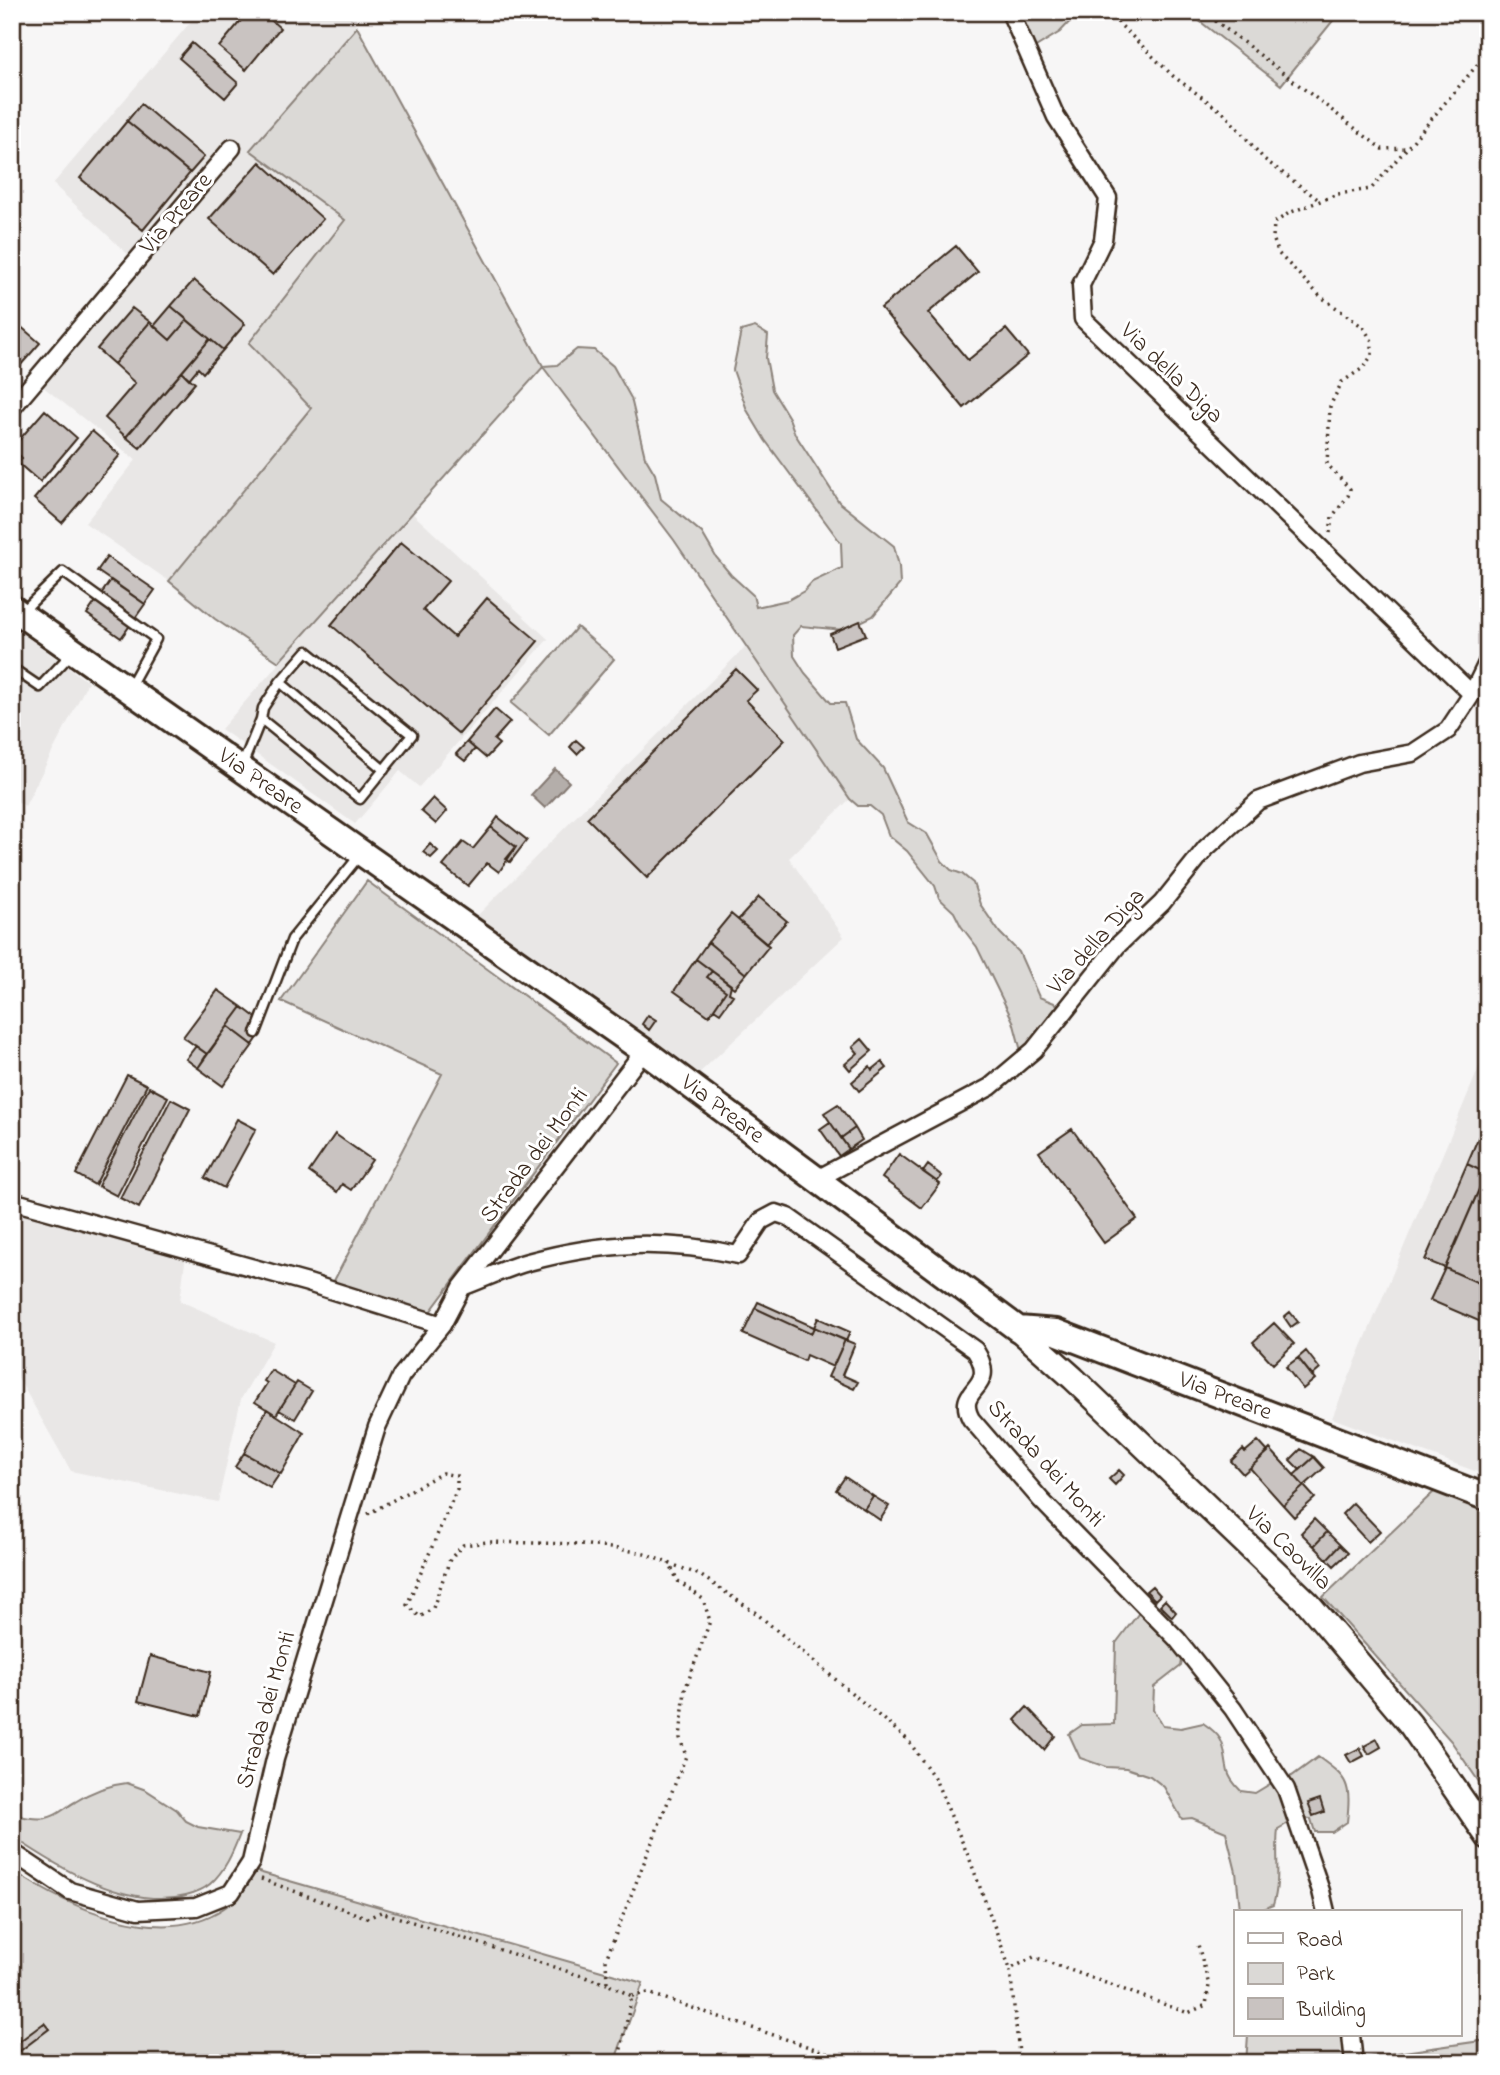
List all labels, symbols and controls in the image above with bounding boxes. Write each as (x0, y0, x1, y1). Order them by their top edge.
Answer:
street label: Via Preare (132, 165, 222, 263)
street label: Via della Diga (1110, 315, 1231, 433)
street label: Via Preare (209, 739, 310, 824)
street label: Via della Diga (1039, 881, 1154, 1004)
street label: Via Preare (672, 1066, 772, 1153)
street label: Strada dei Monti (472, 1081, 598, 1231)
street label: Via Preare (1172, 1363, 1277, 1431)
street label: Strada dei Monti (978, 1392, 1112, 1536)
street label: Via Caovilla (1236, 1498, 1339, 1599)
street label: Strada dei Monti (228, 1627, 306, 1793)
legend (1234, 1910, 1462, 2036)
text: Road (1297, 1926, 1343, 1956)
text: Park (1297, 1960, 1336, 1990)
text: Building (1296, 1996, 1366, 2028)

